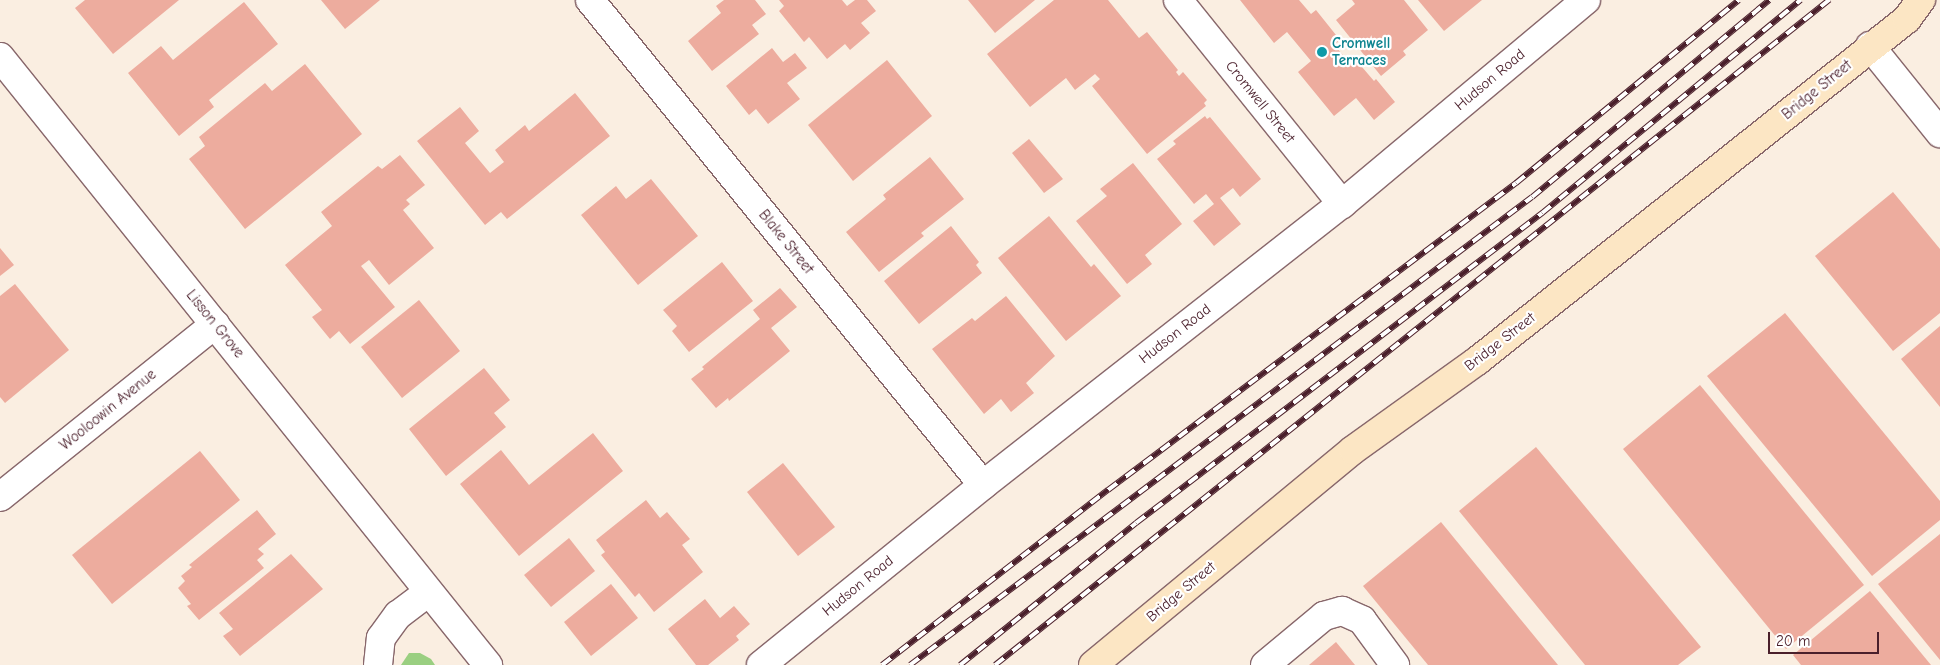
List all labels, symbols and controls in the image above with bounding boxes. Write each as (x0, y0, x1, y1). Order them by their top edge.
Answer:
place label: Cromwell Terraces (1332, 34, 1390, 69)
street label: Hudson Road (1451, 45, 1529, 115)
marker: Cromwell Terraces (1316, 46, 1328, 58)
street label: Bridge Street (1778, 56, 1856, 124)
street label: Cromwell Street (1221, 57, 1299, 147)
street label: Blake Street (755, 206, 817, 278)
street label: Lisson Grove (182, 286, 248, 362)
street label: Hudson Road (1135, 300, 1215, 368)
street label: Bridge Street (1461, 309, 1539, 375)
street label: Wooloowin Avenue (56, 366, 160, 454)
street label: Hudson Road (819, 552, 897, 620)
street label: Bridge Street (1143, 558, 1219, 626)
scale bar (1770, 622, 1881, 654)
text: 20 m (1776, 632, 1810, 650)

